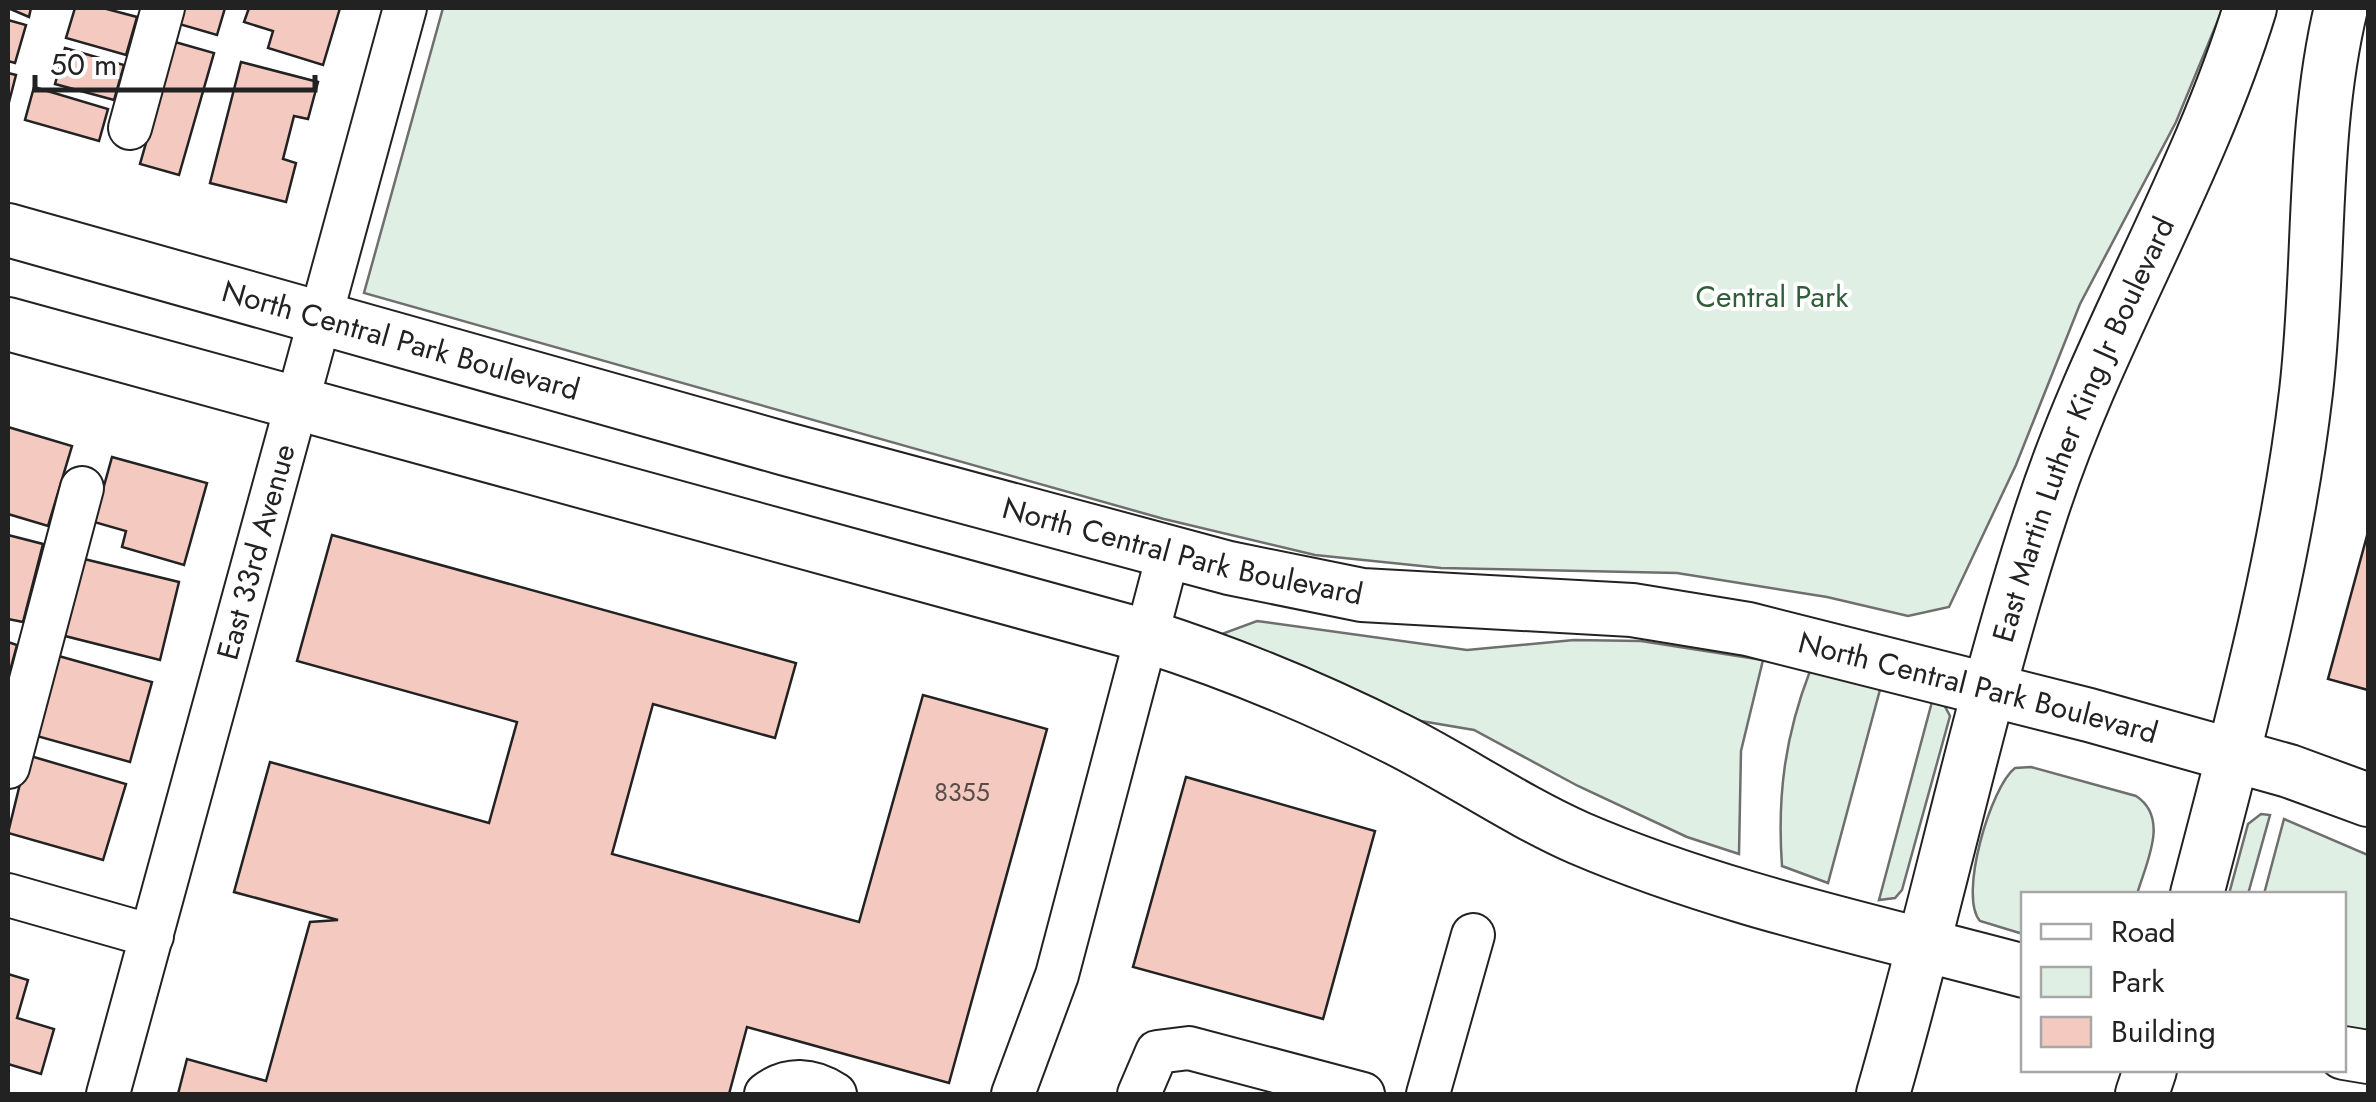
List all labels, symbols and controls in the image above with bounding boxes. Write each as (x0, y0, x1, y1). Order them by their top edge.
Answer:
scale bar (35, 30, 315, 92)
text: 50 m (50, 43, 117, 86)
street label: East Martin Luther King Jr Boulevard (1981, 210, 2185, 647)
street label: North Central Park Boulevard (217, 269, 585, 411)
park label: Central Park (1695, 275, 1849, 318)
street label: East 33rd Avenue (206, 439, 306, 664)
street label: North Central Park Boulevard (998, 486, 1367, 616)
street label: North Central Park Boulevard (1794, 620, 2163, 754)
house number: 8355 (934, 774, 990, 810)
legend (2021, 892, 2346, 1072)
text: Road (2111, 910, 2176, 953)
text: Park (2111, 960, 2165, 1003)
text: Building (2111, 1010, 2216, 1053)

